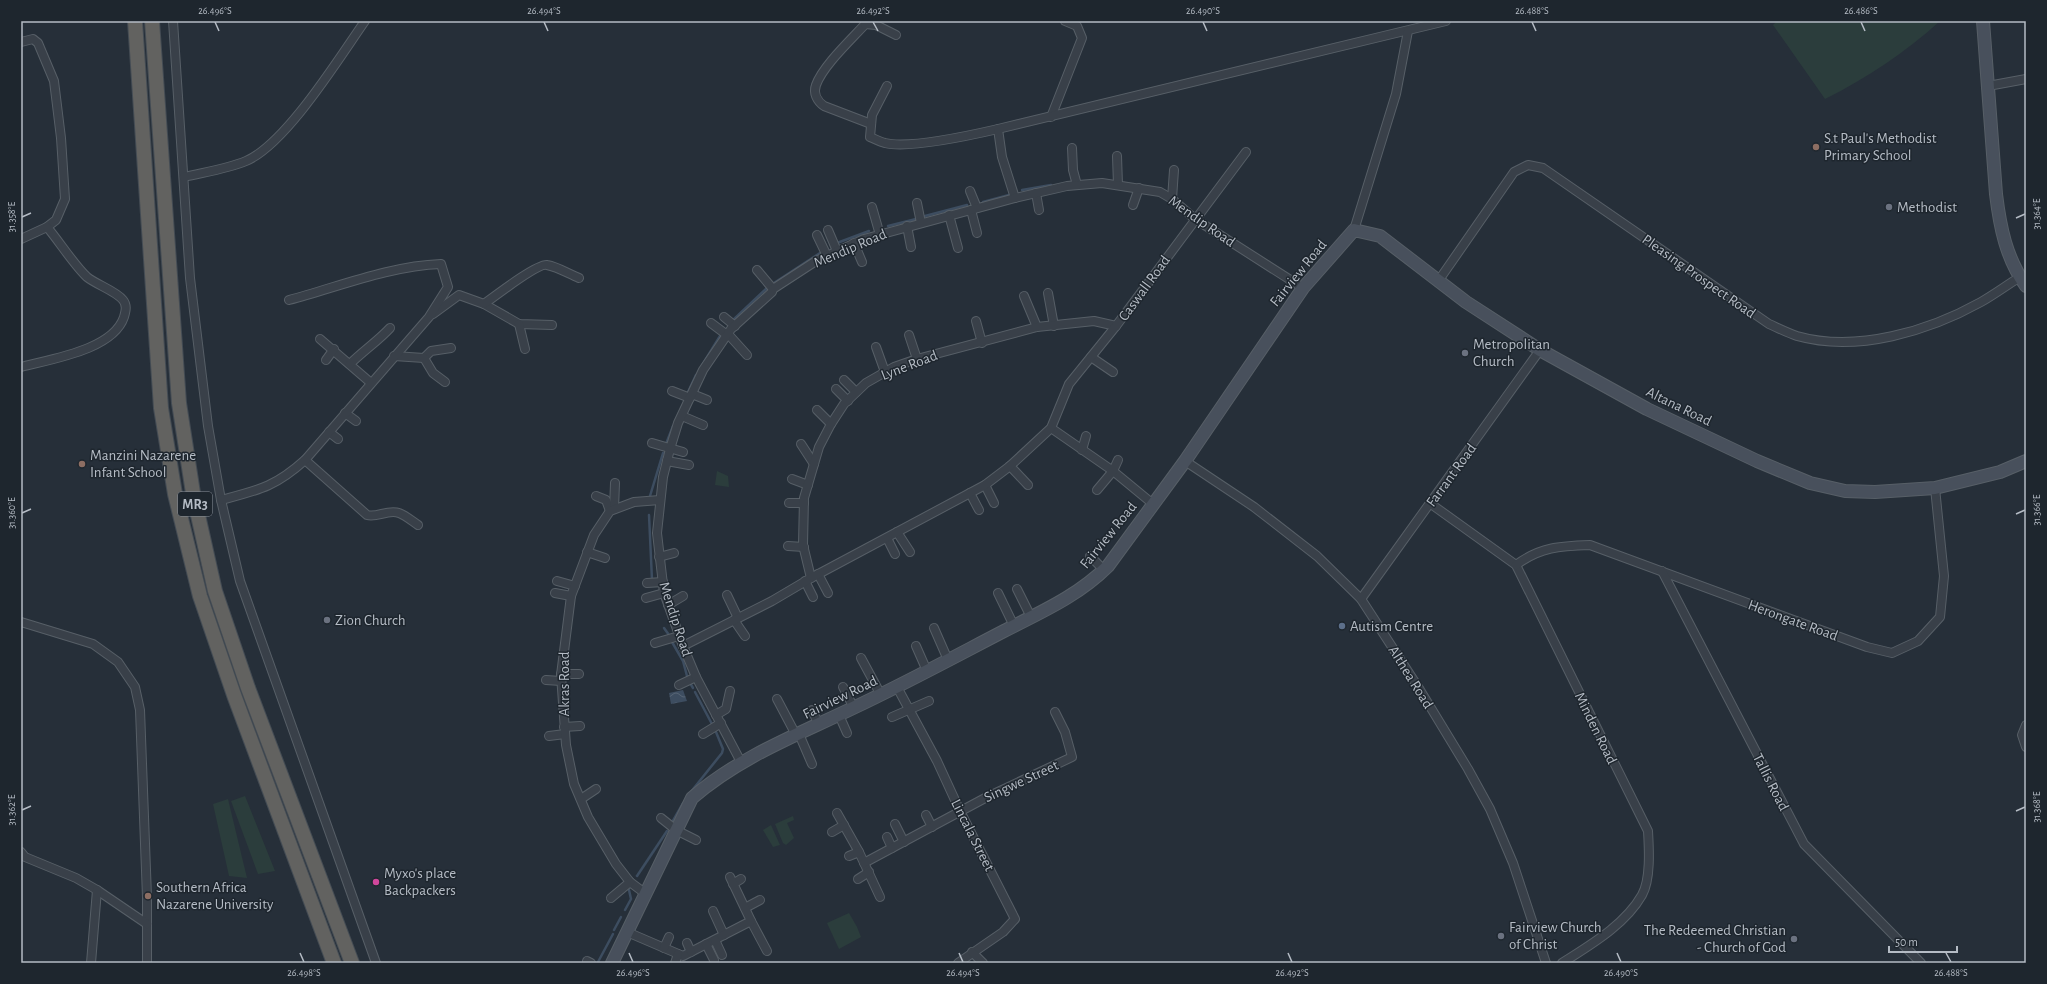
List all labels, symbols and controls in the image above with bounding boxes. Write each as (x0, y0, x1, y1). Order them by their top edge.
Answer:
text: 26.496°S (198, 6, 232, 16)
text: 26.494°S (527, 6, 561, 16)
text: 26.492°S (856, 6, 890, 16)
text: 26.490°S (1186, 6, 1220, 16)
text: 26.488°S (1515, 6, 1549, 16)
text: 26.486°S (1844, 6, 1878, 16)
place label: S.t Paul's Methodist Primary School (1824, 131, 1937, 163)
marker: S.t Paul's Methodist Primary School (1811, 142, 1821, 152)
street label: Mendip Road (1166, 193, 1238, 250)
text: 31.364°E (2032, 198, 2042, 230)
place label: Methodist (1897, 200, 1957, 215)
text: 31.358°E (7, 202, 17, 232)
marker: Methodist (1884, 202, 1894, 212)
street label: Mendip Road (812, 226, 889, 271)
street label: Pleasing Prospect Road (1639, 232, 1758, 321)
street label: Fairview Road (1267, 237, 1330, 310)
street label: Caswall Road (1116, 253, 1173, 324)
place label: Metropolitan Church (1473, 337, 1550, 369)
street label: Lyne Road (879, 348, 940, 383)
marker: Metropolitan Church (1460, 348, 1470, 358)
street label: Altana Road (1644, 384, 1714, 429)
street label: Farrant Road (1424, 441, 1479, 510)
place label: Manzini Nazarene Infant School (90, 448, 196, 480)
marker: Manzini Nazarene Infant School (77, 459, 87, 469)
road number: MR3 (178, 492, 212, 516)
text: 31.366°E (2032, 494, 2042, 526)
text: 31.360°E (7, 497, 17, 529)
street label: Fairview Road (1077, 499, 1140, 572)
street label: Mendip Road (656, 580, 695, 659)
street label: Herongate Road (1746, 597, 1840, 644)
place label: Zion Church (335, 613, 406, 628)
marker: Zion Church (322, 615, 332, 625)
place label: Autism Centre (1350, 619, 1433, 634)
marker: Autism Centre (1337, 621, 1347, 631)
street label: Althea Road (1385, 643, 1436, 712)
street label: Akras Road (557, 651, 572, 717)
street label: Fairview Road (801, 673, 880, 722)
street label: Minden Road (1572, 690, 1619, 767)
street label: Tallis Road (1750, 751, 1791, 814)
street label: Singwe Street (982, 758, 1061, 805)
text: 31.368°E (2032, 791, 2042, 823)
text: 31.362°E (7, 794, 17, 825)
street label: Lincala Street (948, 797, 997, 874)
place label: Myxo's place Backpackers (384, 866, 456, 898)
marker: Myxo's place Backpackers (371, 877, 381, 887)
place label: Southern Africa Nazarene University (156, 880, 274, 912)
marker: Southern Africa Nazarene University (143, 891, 153, 901)
place label: Fairview Church of Christ (1509, 920, 1602, 952)
place label: The Redeemed Christian - Church of God (1644, 923, 1786, 955)
scale bar (1889, 928, 1957, 954)
marker: Fairview Church of Christ (1496, 931, 1506, 941)
marker: The Redeemed Christian - Church of God (1789, 934, 1799, 944)
text: 50 m (1895, 936, 1918, 948)
text: 26.498°S (287, 968, 321, 978)
text: 26.496°S (616, 968, 650, 978)
text: 26.494°S (946, 968, 980, 978)
text: 26.492°S (1275, 968, 1309, 978)
text: 26.490°S (1604, 968, 1638, 978)
text: 26.488°S (1934, 968, 1968, 978)

